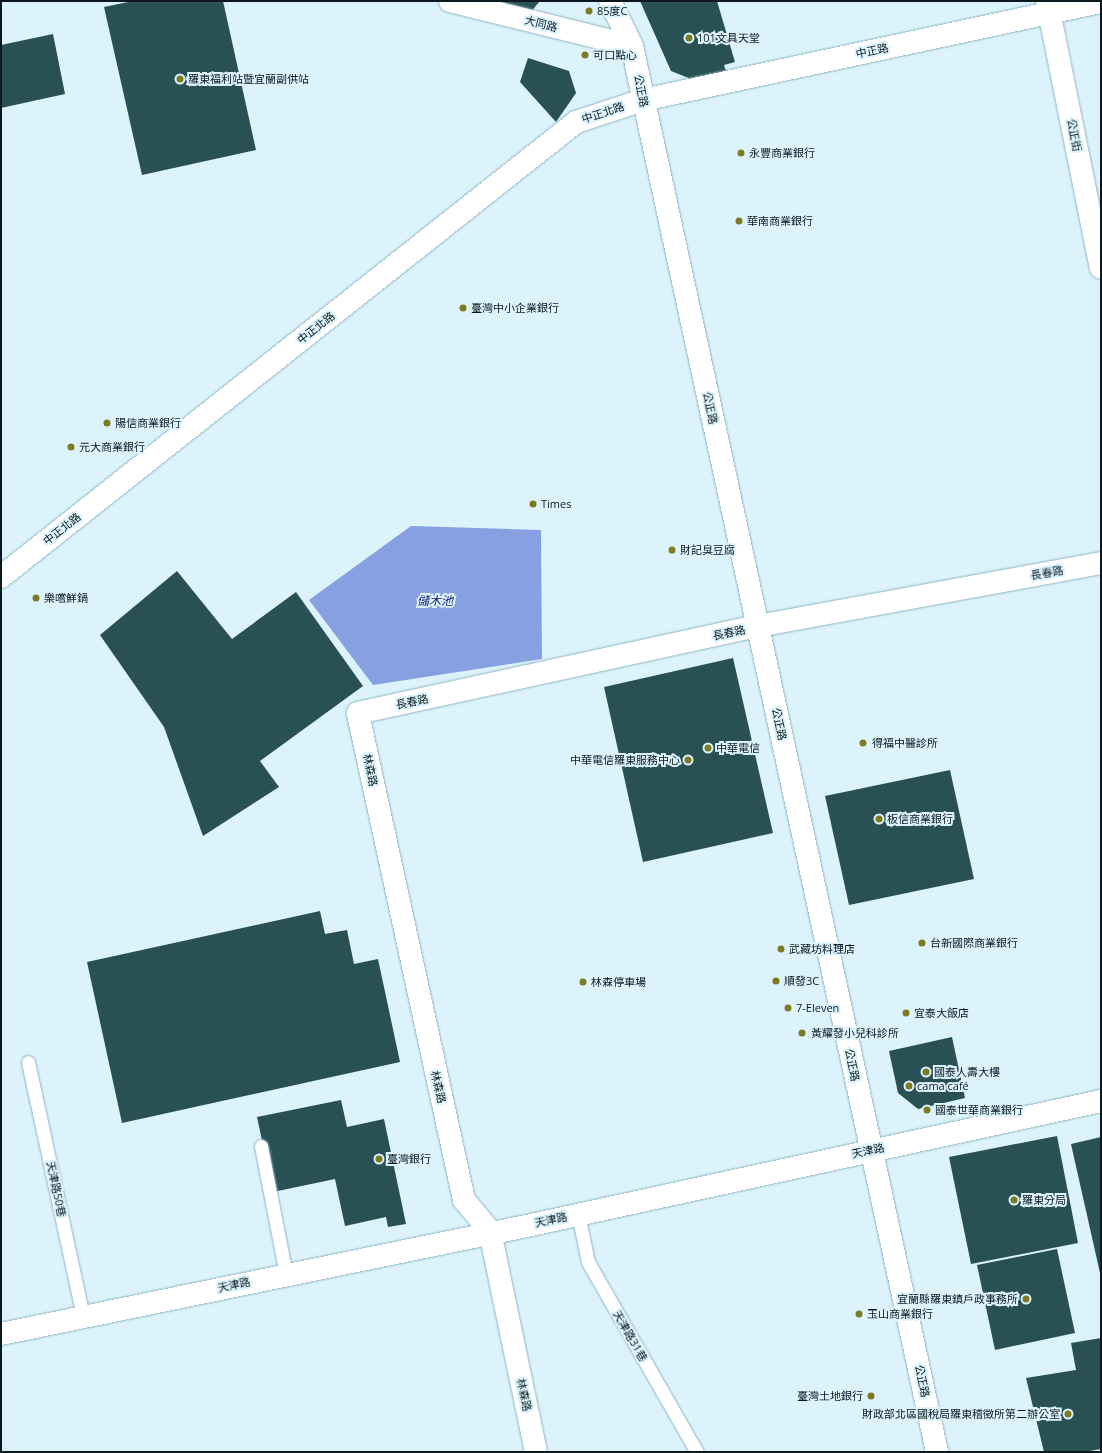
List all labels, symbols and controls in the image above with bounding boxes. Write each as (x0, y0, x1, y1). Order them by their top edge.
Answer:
place label: 85度C (597, 4, 628, 18)
marker: 85度C (584, 6, 594, 16)
street label: 大同路 (523, 14, 559, 34)
place label: 101文具天堂 (697, 31, 760, 45)
marker: 101文具天堂 (684, 33, 694, 43)
street label: 中正路 (854, 41, 890, 61)
place label: 可口點心 (593, 48, 637, 62)
marker: 可口點心 (580, 50, 590, 60)
place label: 羅東福利站暨宜蘭副供站 (188, 72, 309, 86)
marker: 羅東福利站暨宜蘭副供站 (175, 74, 185, 84)
street label: 公正路 (631, 74, 651, 108)
street label: 中正北路 (580, 100, 626, 126)
street label: 公正街 (1064, 118, 1084, 152)
place label: 永豐商業銀行 (749, 146, 815, 160)
marker: 永豐商業銀行 (736, 148, 746, 158)
place label: 華南商業銀行 (747, 214, 813, 228)
marker: 華南商業銀行 (734, 216, 744, 226)
place label: 臺灣中小企業銀行 (471, 301, 559, 315)
marker: 臺灣中小企業銀行 (458, 303, 468, 313)
street label: 中正北路 (295, 309, 337, 347)
street label: 公正路 (700, 390, 720, 426)
place label: 陽信商業銀行 (115, 416, 181, 430)
marker: 陽信商業銀行 (102, 418, 112, 428)
place label: 元大商業銀行 (79, 440, 145, 454)
marker: 元大商業銀行 (66, 442, 76, 452)
place label: Times (541, 497, 571, 511)
marker: Times (528, 499, 538, 509)
street label: 中正北路 (41, 510, 83, 548)
place label: 財記臭豆腐 (680, 543, 735, 557)
marker: 財記臭豆腐 (667, 545, 677, 555)
street label: 長春路 (1030, 564, 1064, 582)
place label: 樂嚐鮮鍋 (44, 591, 88, 605)
marker: 樂嚐鮮鍋 (31, 593, 41, 603)
water label: 儲木池 (417, 594, 453, 608)
street label: 長春路 (711, 623, 747, 643)
street label: 長春路 (394, 692, 430, 712)
street label: 公正路 (769, 706, 789, 742)
place label: 得福中醫診所 (872, 736, 938, 750)
marker: 得福中醫診所 (857, 737, 869, 749)
place label: 中華電信 (716, 741, 760, 755)
marker: 中華電信 (703, 743, 713, 753)
street label: 林森路 (360, 752, 380, 788)
place label: 中華電信羅東服務中心 (570, 753, 680, 767)
marker: 中華電信羅東服務中心 (683, 755, 693, 765)
place label: 板信商業銀行 (887, 812, 953, 826)
marker: 板信商業銀行 (874, 814, 884, 824)
place label: 台新國際商業銀行 (930, 936, 1018, 950)
marker: 台新國際商業銀行 (917, 938, 927, 948)
place label: 武藏坊料理店 (789, 942, 855, 956)
marker: 武藏坊料理店 (776, 944, 786, 954)
place label: 順發3C (784, 974, 819, 988)
place label: 林森停車場 (591, 975, 646, 989)
marker: 順發3C (771, 976, 781, 986)
marker: 林森停車場 (578, 977, 588, 987)
place label: 7-Eleven (796, 1001, 839, 1015)
marker: 7-Eleven (783, 1003, 793, 1013)
place label: 宜泰大飯店 (914, 1006, 969, 1020)
marker: 宜泰大飯店 (901, 1008, 911, 1018)
place label: 黃耀發小兒科診所 (811, 1026, 899, 1040)
marker: 黃耀發小兒科診所 (796, 1027, 808, 1039)
street label: 公正路 (842, 1047, 862, 1083)
place label: 國泰人壽大樓 (934, 1065, 1000, 1079)
marker: 國泰人壽大樓 (921, 1067, 931, 1077)
street label: 林森路 (428, 1069, 448, 1105)
place label: cama café (917, 1079, 969, 1093)
marker: cama café (904, 1081, 914, 1091)
place label: 國泰世華商業銀行 (935, 1103, 1023, 1117)
marker: 國泰世華商業銀行 (922, 1105, 932, 1115)
street label: 天津路 (850, 1141, 886, 1161)
place label: 臺灣銀行 (387, 1152, 431, 1166)
marker: 臺灣銀行 (374, 1154, 384, 1164)
street label: 天津路50巷 (44, 1160, 68, 1218)
place label: 羅東分局 (1022, 1193, 1066, 1207)
marker: 羅東分局 (1009, 1195, 1019, 1205)
street label: 天津路 (533, 1210, 569, 1230)
street label: 天津路 (216, 1275, 252, 1295)
place label: 宜蘭縣羅東鎮戶政事務所 (897, 1292, 1018, 1306)
marker: 宜蘭縣羅東鎮戶政事務所 (1021, 1294, 1031, 1304)
place label: 玉山商業銀行 (867, 1307, 933, 1321)
street label: 天津路31巷 (610, 1308, 650, 1364)
marker: 玉山商業銀行 (854, 1309, 864, 1319)
street label: 公正路 (912, 1363, 932, 1399)
street label: 林森路 (514, 1377, 534, 1413)
place label: 臺灣土地銀行 (797, 1389, 863, 1403)
marker: 臺灣土地銀行 (866, 1391, 876, 1401)
place label: 財政部北區國稅局羅東稽徵所第二辦公室 (862, 1407, 1060, 1421)
marker: 財政部北區國稅局羅東稽徵所第二辦公室 (1063, 1409, 1073, 1419)

